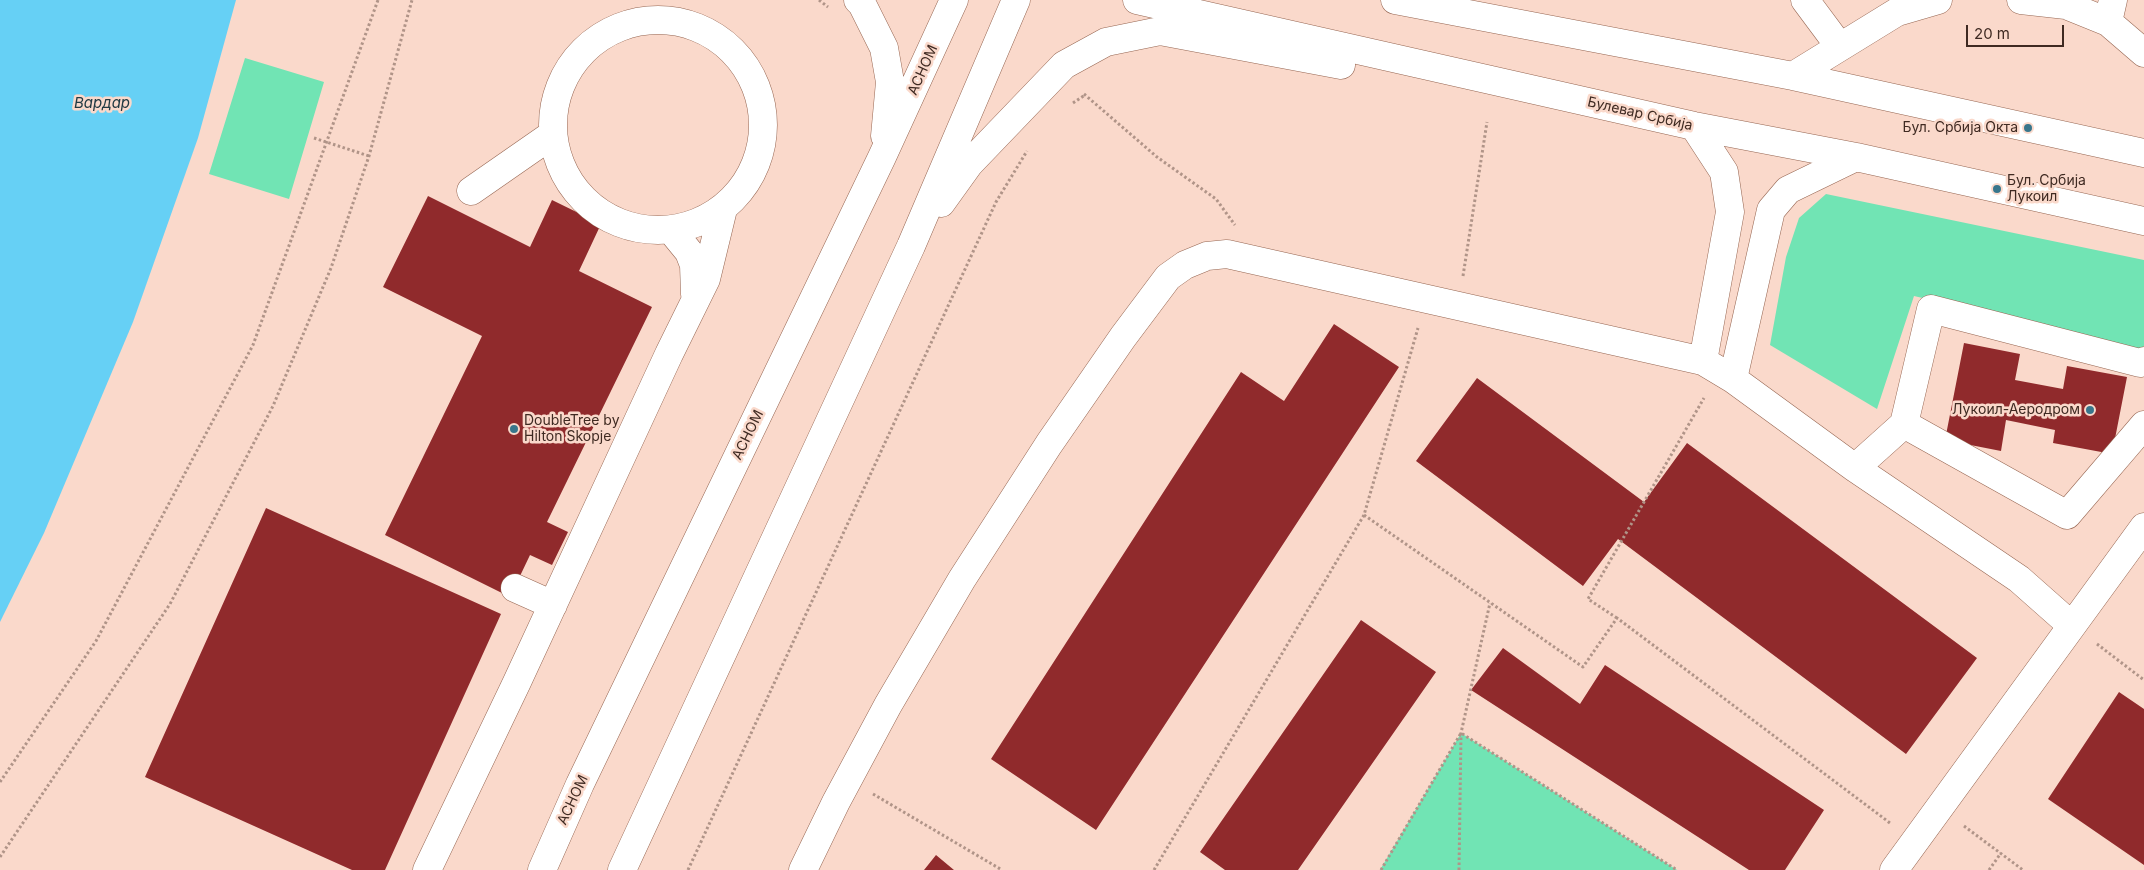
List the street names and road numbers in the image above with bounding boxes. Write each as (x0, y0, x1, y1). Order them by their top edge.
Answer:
street label: АСНОМ (905, 42, 941, 98)
street label: Булевар Србија (1586, 94, 1694, 134)
street label: АСНОМ (729, 407, 767, 463)
street label: АСНОМ (554, 772, 592, 828)

